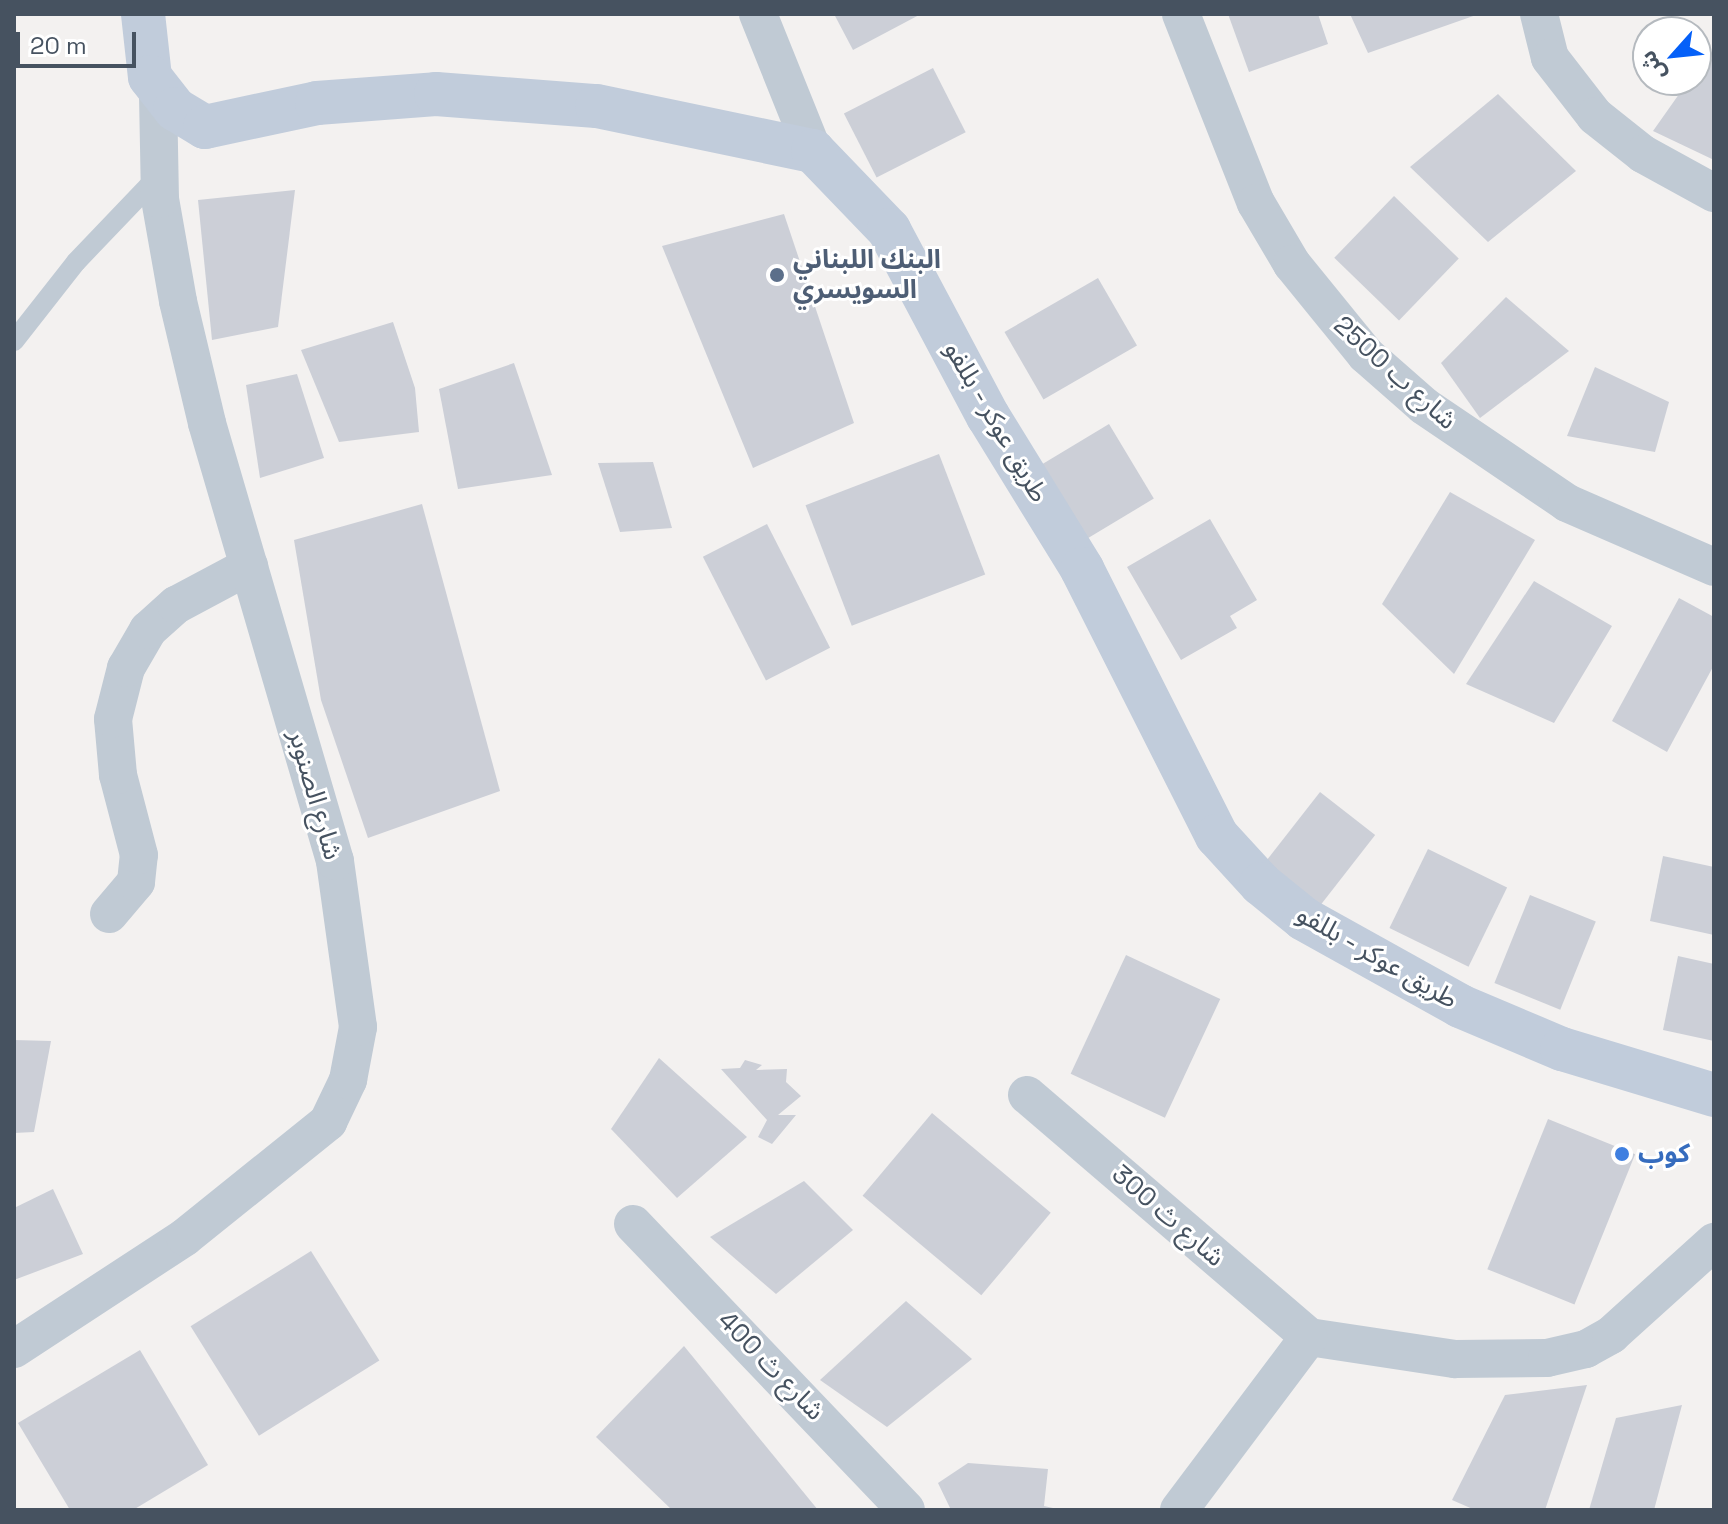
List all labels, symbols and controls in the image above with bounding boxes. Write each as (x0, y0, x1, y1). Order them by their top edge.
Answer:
scale bar (20, 16, 140, 66)
north arrow (1632, 16, 1712, 96)
text: 20 m (30, 30, 87, 61)
text: ش (1633, 46, 1672, 86)
place label: البنك اللبناني السويسري (793, 244, 941, 306)
marker: البنك اللبناني السويسري (768, 266, 786, 284)
street label: شارع ب 2500 (1327, 310, 1463, 436)
street label: طريق عوكر - بللفو (937, 335, 1055, 509)
street label: شارع الصنوبر (282, 727, 348, 863)
street label: طريق عوكر - بللفو (1290, 898, 1464, 1016)
place label: كوب (1638, 1138, 1690, 1170)
marker: كوب (1613, 1145, 1631, 1163)
street label: شارع ث 300 (1105, 1159, 1231, 1273)
street label: شارع ث 400 (711, 1305, 831, 1427)

